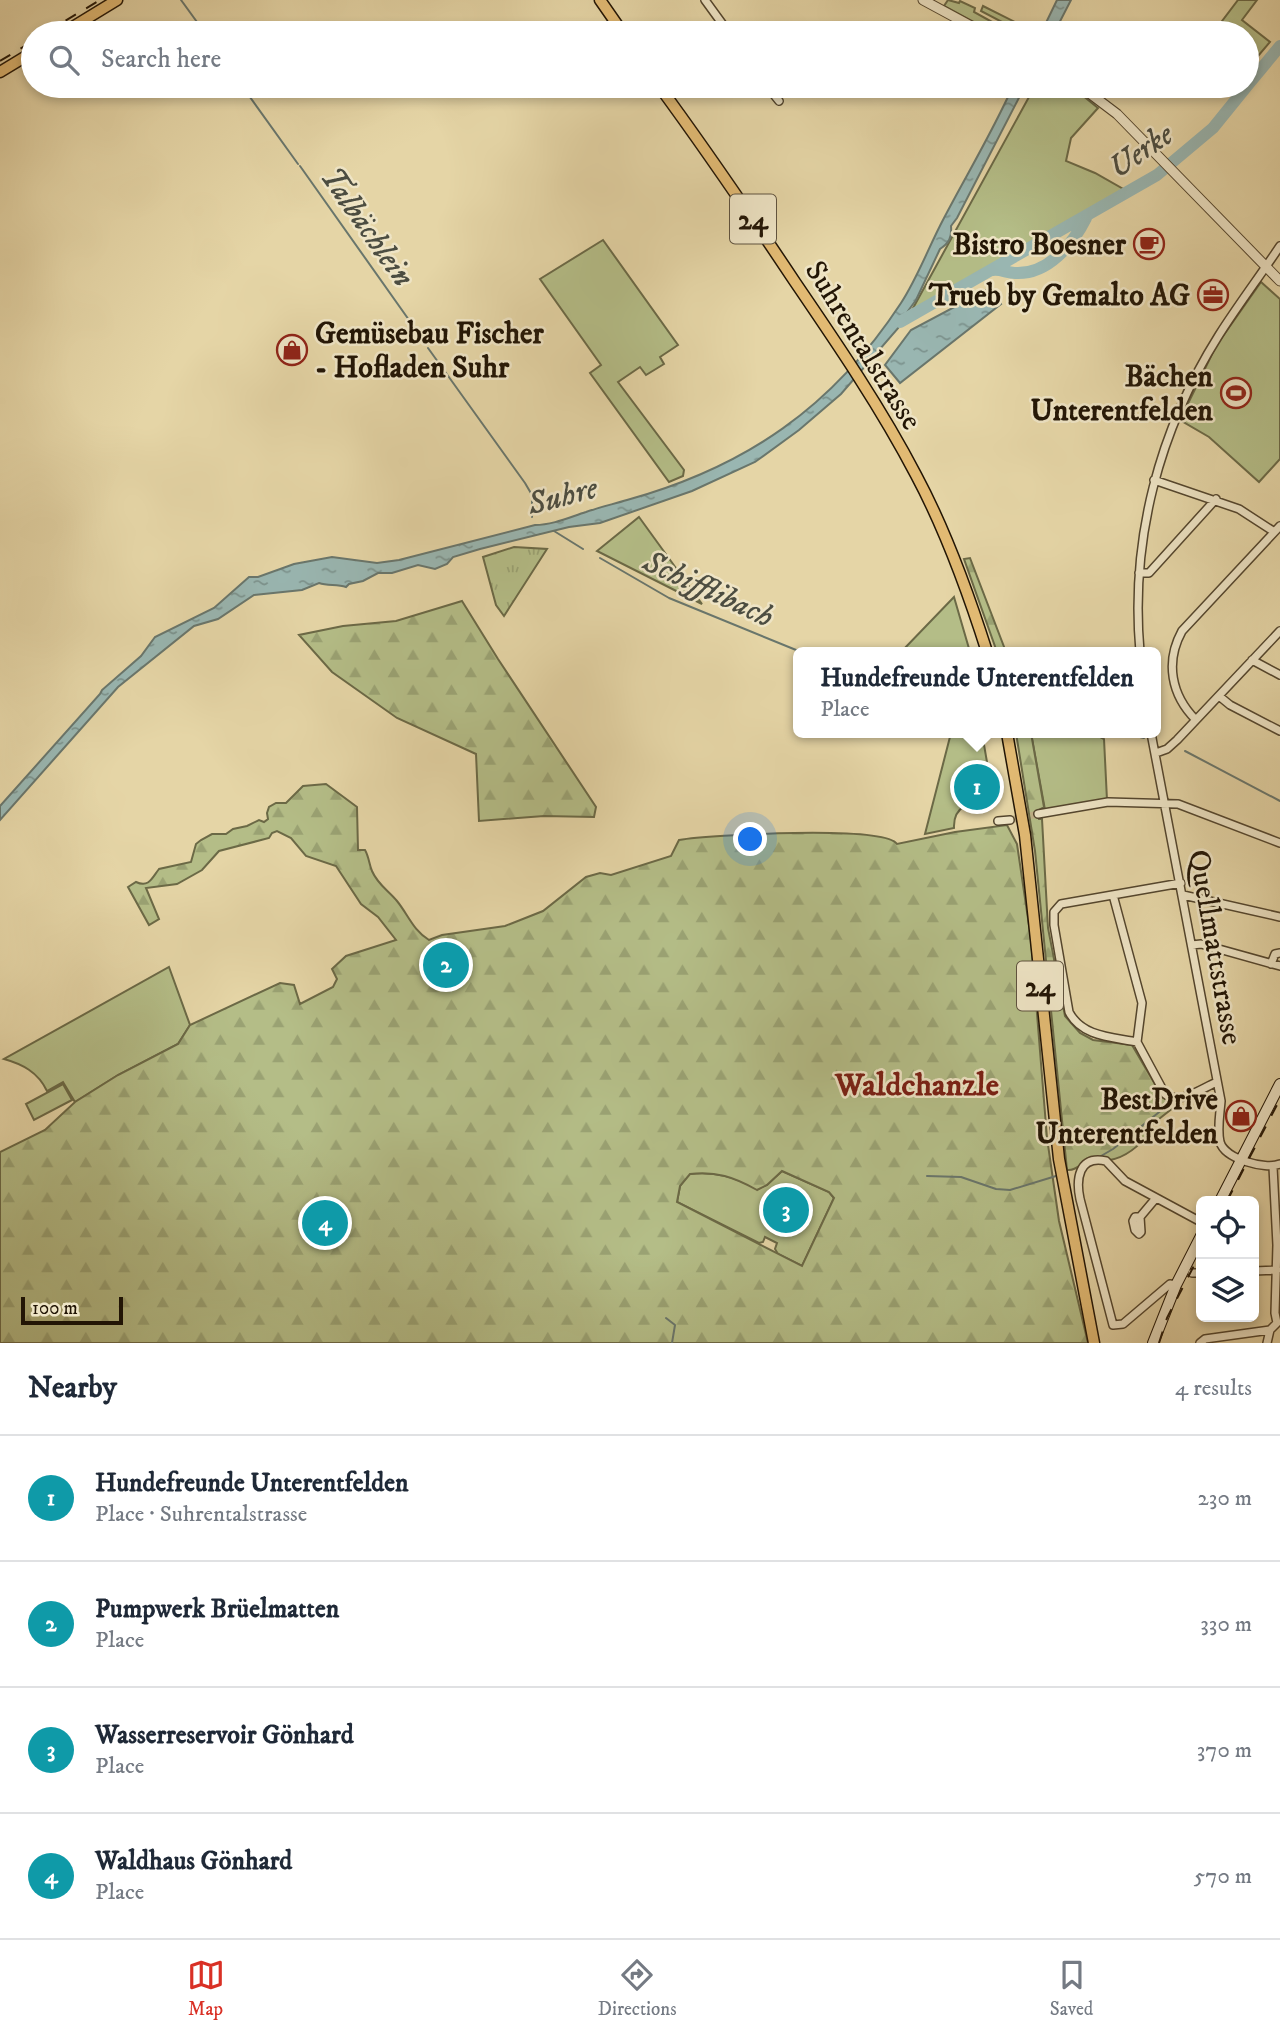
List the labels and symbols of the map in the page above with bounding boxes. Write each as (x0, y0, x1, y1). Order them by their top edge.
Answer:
water label: Uerke (1101, 114, 1182, 188)
water label: Talbächlein (310, 159, 422, 295)
road number: 24 (730, 194, 776, 244)
place label: Bistro Boesner (952, 227, 1127, 264)
cafe icon: Bistro Boesner (1132, 227, 1166, 261)
street label: Suhrentalstrasse (796, 254, 929, 437)
place label: Trueb by Gemalto AG (928, 278, 1190, 315)
office icon: Trueb by Gemalto AG (1196, 278, 1230, 312)
place label: Gemüsebau Fischer - Hofladen Suhr (315, 316, 545, 387)
shop icon: Gemüsebau Fischer - Hofladen Suhr (275, 333, 309, 367)
place label: Bächen Unterentfelden (1030, 359, 1213, 430)
sports icon: Bächen Unterentfelden (1219, 376, 1253, 410)
water label: Suhre (522, 468, 603, 526)
water label: Schifflibach (635, 542, 780, 637)
pin: 1 (954, 761, 1000, 813)
your location (733, 822, 767, 856)
street label: Quellmattstrasse (1179, 847, 1250, 1048)
pin: 2 (423, 939, 469, 991)
road number: 24 (1017, 962, 1063, 1010)
district label: Waldchanzle (834, 1066, 999, 1106)
place label: BestDrive Unterentfelden (1035, 1082, 1219, 1153)
shop icon: BestDrive Unterentfelden (1224, 1099, 1258, 1133)
pin: 3 (763, 1184, 809, 1236)
pin: 4 (302, 1197, 348, 1249)
scale bar (21, 1294, 122, 1326)

